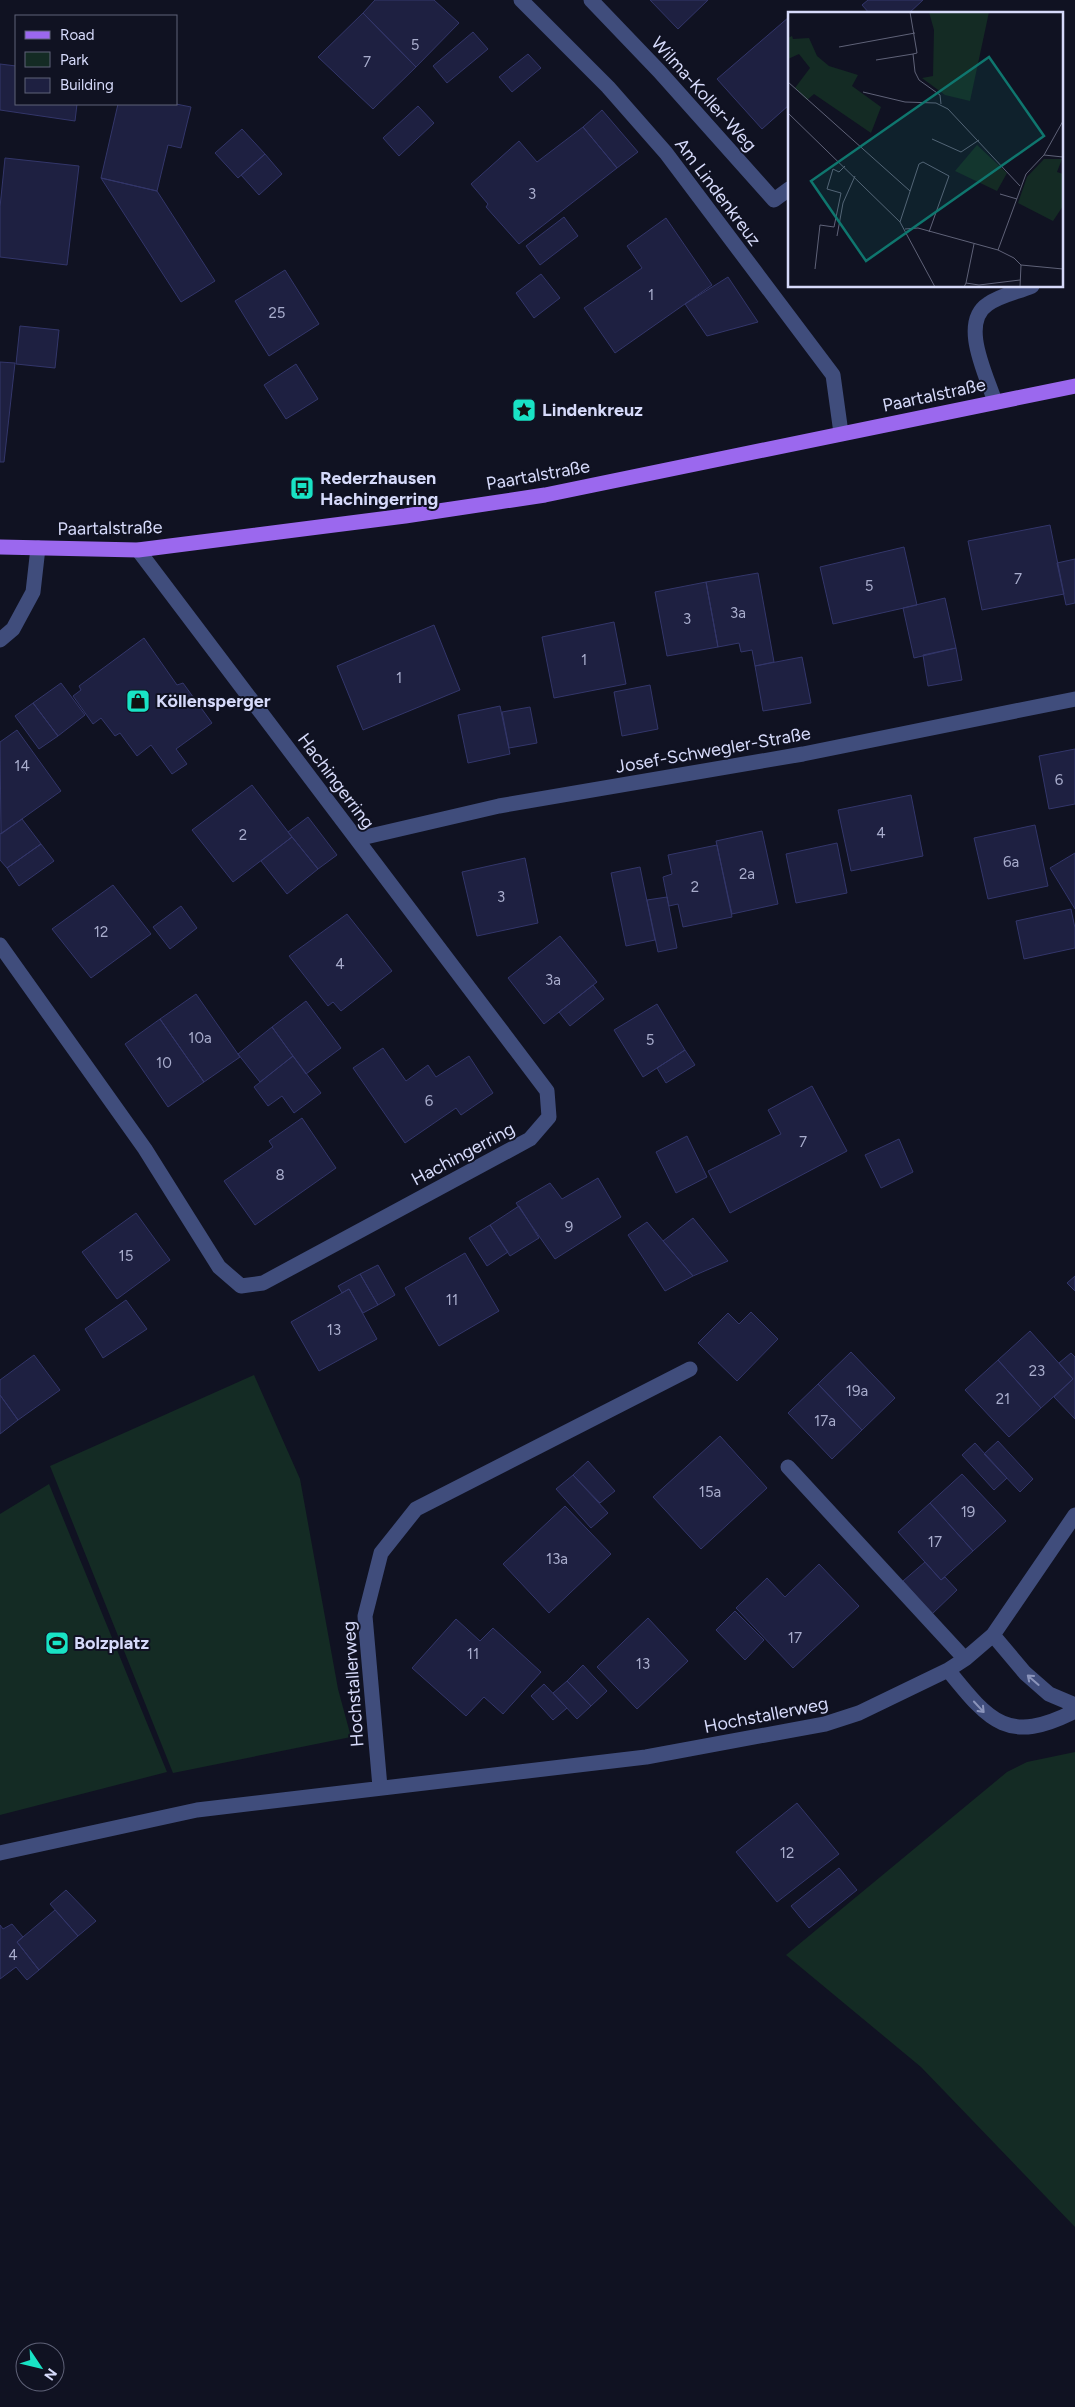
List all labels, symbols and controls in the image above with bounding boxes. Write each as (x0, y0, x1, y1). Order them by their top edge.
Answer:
inset map (788, 12, 1062, 288)
legend (15, 15, 178, 105)
text: Road (60, 26, 95, 44)
street label: Wilma-Koller-Weg (647, 32, 761, 156)
house number: 5 (411, 36, 419, 54)
text: Park (60, 51, 89, 69)
house number: 7 (363, 53, 371, 71)
text: Building (60, 76, 114, 94)
street label: Am Lindenkreuz (670, 134, 766, 250)
house number: 3 (528, 185, 536, 203)
house number: 1 (648, 286, 654, 304)
house number: 25 (268, 304, 286, 322)
street label: Paartalstraße (880, 373, 988, 417)
place icon: Lindenkreuz (511, 397, 537, 423)
place label: Lindenkreuz (542, 399, 643, 421)
street label: Paartalstraße (484, 455, 592, 495)
place label: Rederzhausen Hachingerring (320, 467, 438, 510)
bus stop icon: Rederzhausen Hachingerring (289, 475, 315, 501)
street label: Paartalstraße (57, 516, 163, 540)
house number: 7 (1014, 570, 1022, 588)
house number: 5 (865, 577, 873, 595)
house number: 3a (730, 604, 746, 622)
house number: 3 (683, 610, 691, 628)
house number: 1 (581, 651, 587, 669)
house number: 1 (396, 669, 402, 687)
shop icon: Köllensperger (125, 688, 151, 714)
place label: Köllensperger (156, 690, 271, 712)
street label: Josef-Schwegler-Straße (614, 722, 812, 778)
street label: Hachingerring (293, 729, 379, 833)
house number: 14 (14, 757, 30, 775)
house number: 6 (1055, 771, 1064, 789)
house number: 4 (876, 824, 886, 842)
house number: 2 (239, 826, 247, 844)
house number: 6a (1003, 853, 1019, 871)
house number: 2a (739, 865, 755, 883)
house number: 2 (691, 878, 699, 896)
house number: 3 (497, 888, 505, 906)
house number: 12 (94, 923, 108, 941)
house number: 4 (335, 955, 345, 973)
house number: 3a (545, 971, 561, 989)
house number: 10a (188, 1029, 212, 1047)
house number: 5 (646, 1031, 654, 1049)
house number: 10 (156, 1054, 172, 1072)
house number: 6 (425, 1092, 434, 1110)
street label: Hachingerring (407, 1118, 519, 1190)
house number: 7 (799, 1133, 807, 1151)
house number: 8 (275, 1166, 285, 1184)
house number: 9 (565, 1218, 573, 1236)
house number: 15 (119, 1247, 133, 1265)
house number: 11 (446, 1291, 458, 1309)
house number: 13 (327, 1321, 341, 1339)
house number: 23 (1029, 1362, 1045, 1380)
house number: 19a (846, 1382, 868, 1400)
house number: 21 (996, 1390, 1010, 1408)
house number: 17a (814, 1412, 836, 1430)
house number: 15a (699, 1483, 721, 1501)
house number: 19 (961, 1503, 975, 1521)
house number: 17 (928, 1533, 942, 1551)
house number: 13a (546, 1550, 568, 1568)
street label: Hochstallerweg (338, 1620, 368, 1748)
house number: 17 (788, 1629, 802, 1647)
sports icon: Bolzplatz (44, 1630, 70, 1656)
place label: Bolzplatz (74, 1632, 150, 1654)
house number: 11 (467, 1645, 479, 1663)
house number: 13 (636, 1655, 650, 1673)
one-way arrow (1027, 1675, 1040, 1686)
street label: Hochstallerweg (702, 1692, 830, 1738)
one-way arrow (973, 1701, 985, 1714)
house number: 12 (780, 1844, 794, 1862)
house number: 4 (8, 1946, 18, 1964)
north arrow (15, 2342, 65, 2392)
text: N (40, 2365, 60, 2383)

